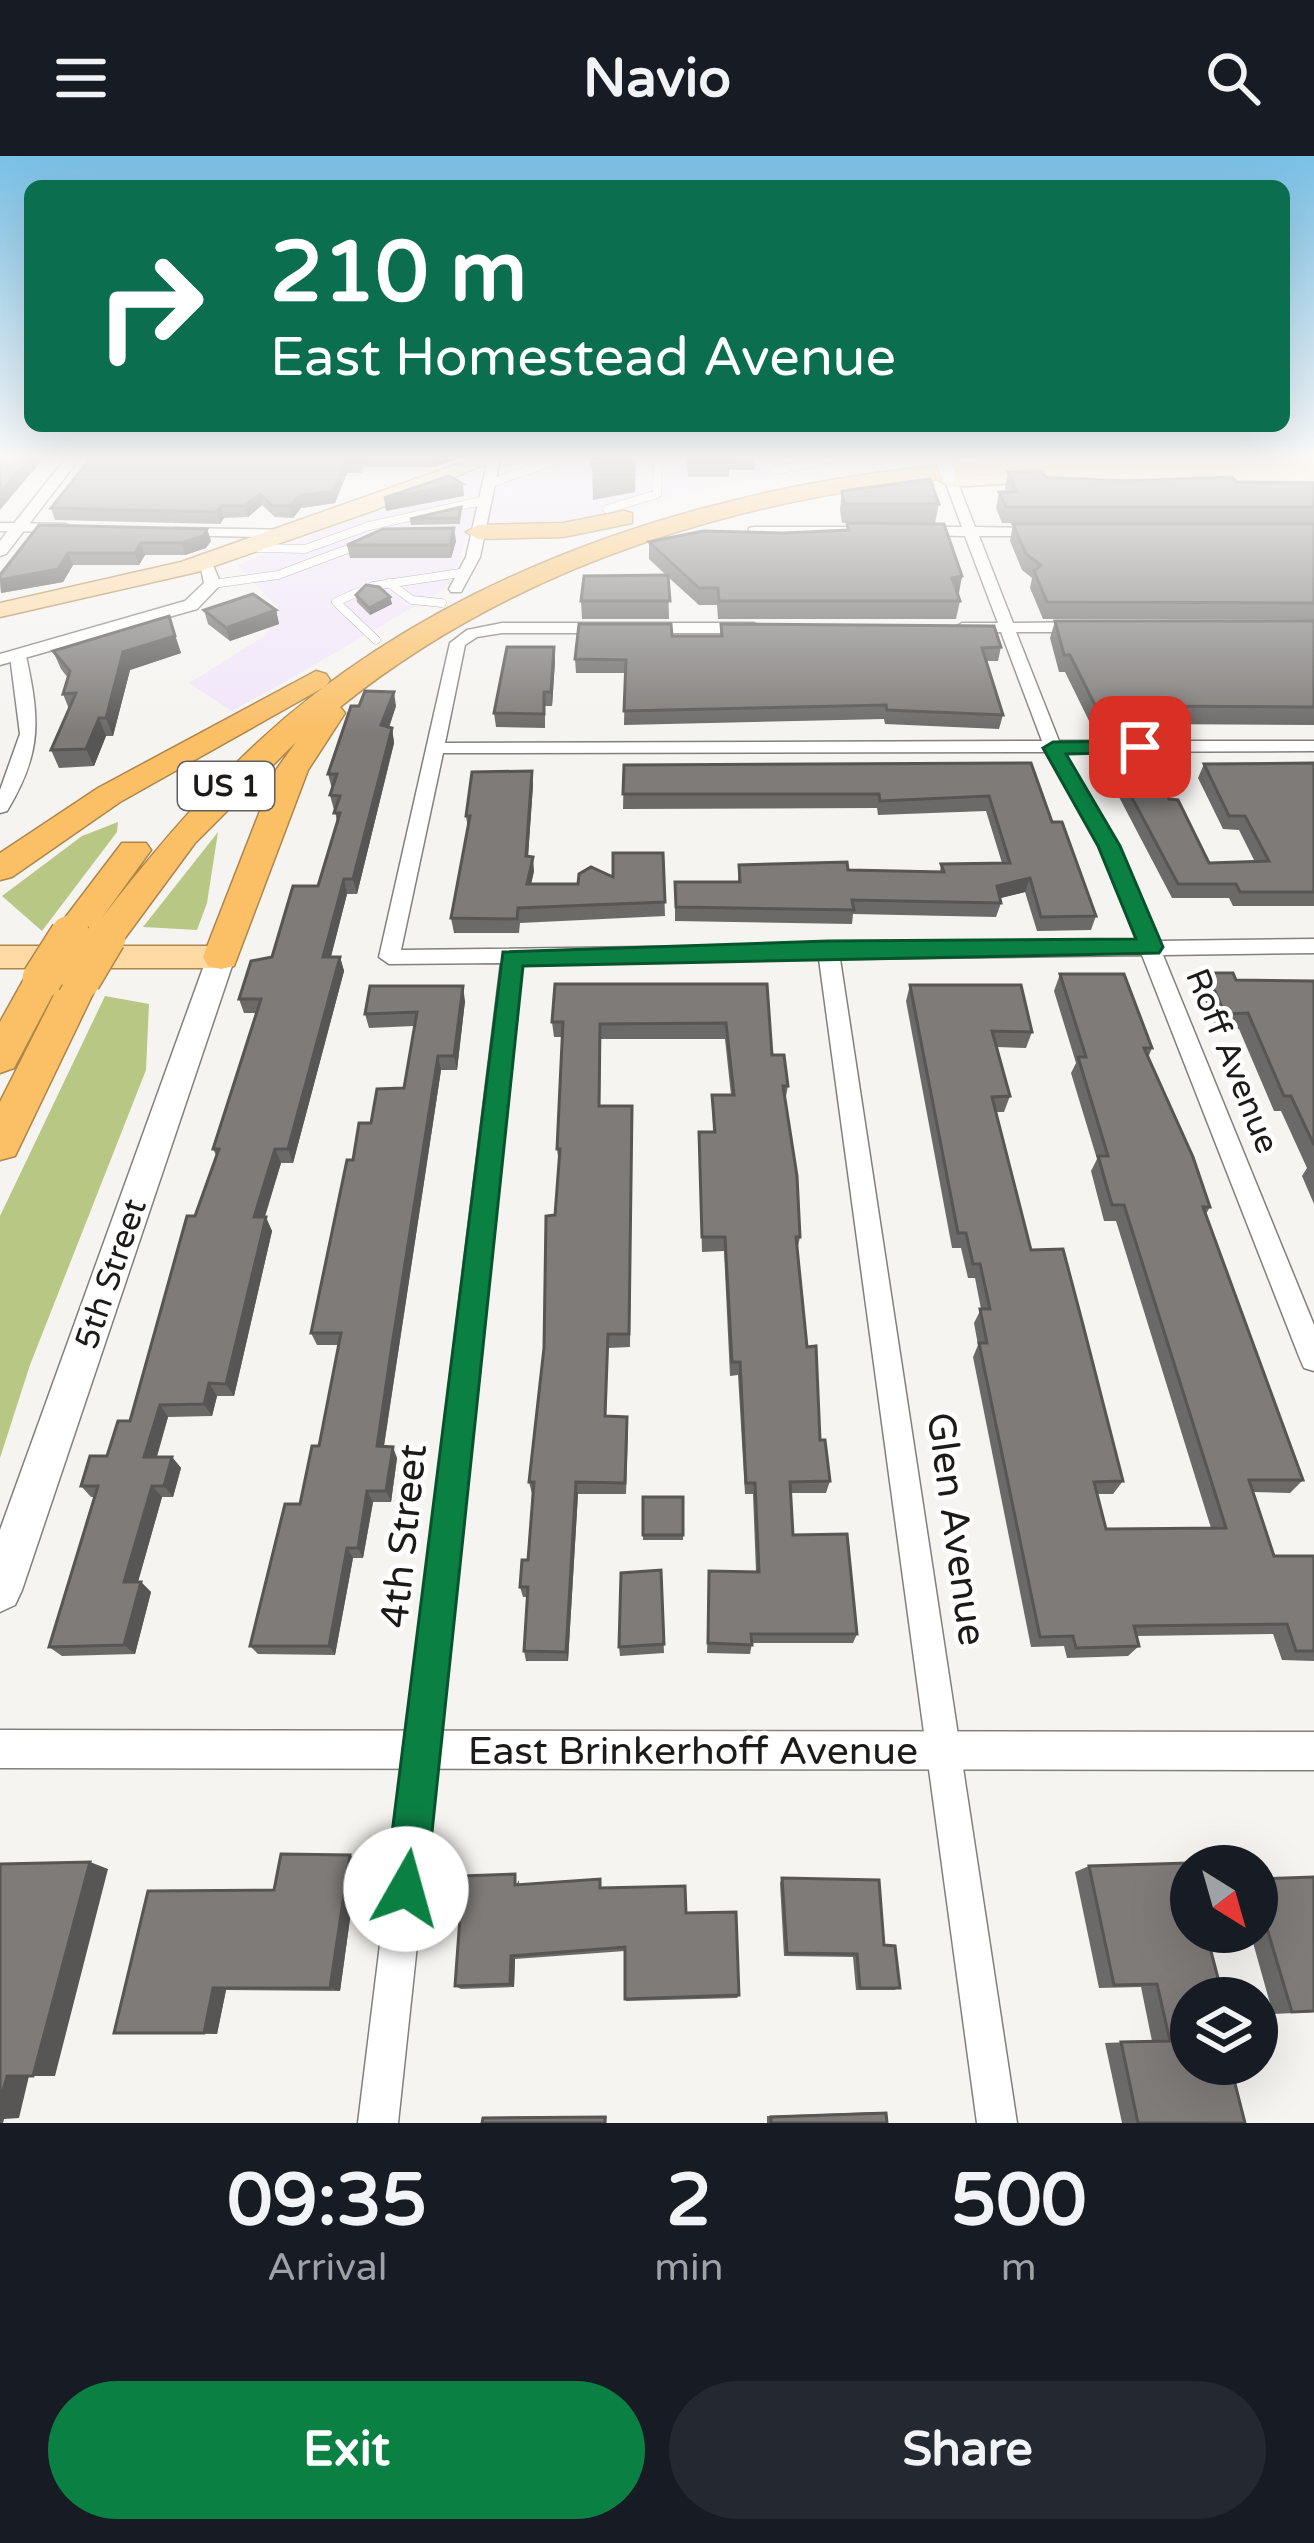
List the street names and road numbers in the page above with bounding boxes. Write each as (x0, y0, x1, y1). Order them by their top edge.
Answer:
road number: US 1 (178, 762, 274, 810)
street label: Roff Avenue (1177, 963, 1287, 1159)
street label: 5th Street (67, 1194, 155, 1354)
street label: Glen Avenue (916, 1409, 996, 1649)
street label: 4th Street (371, 1442, 437, 1630)
street label: East Brinkerhoff Avenue (468, 1728, 918, 1775)

